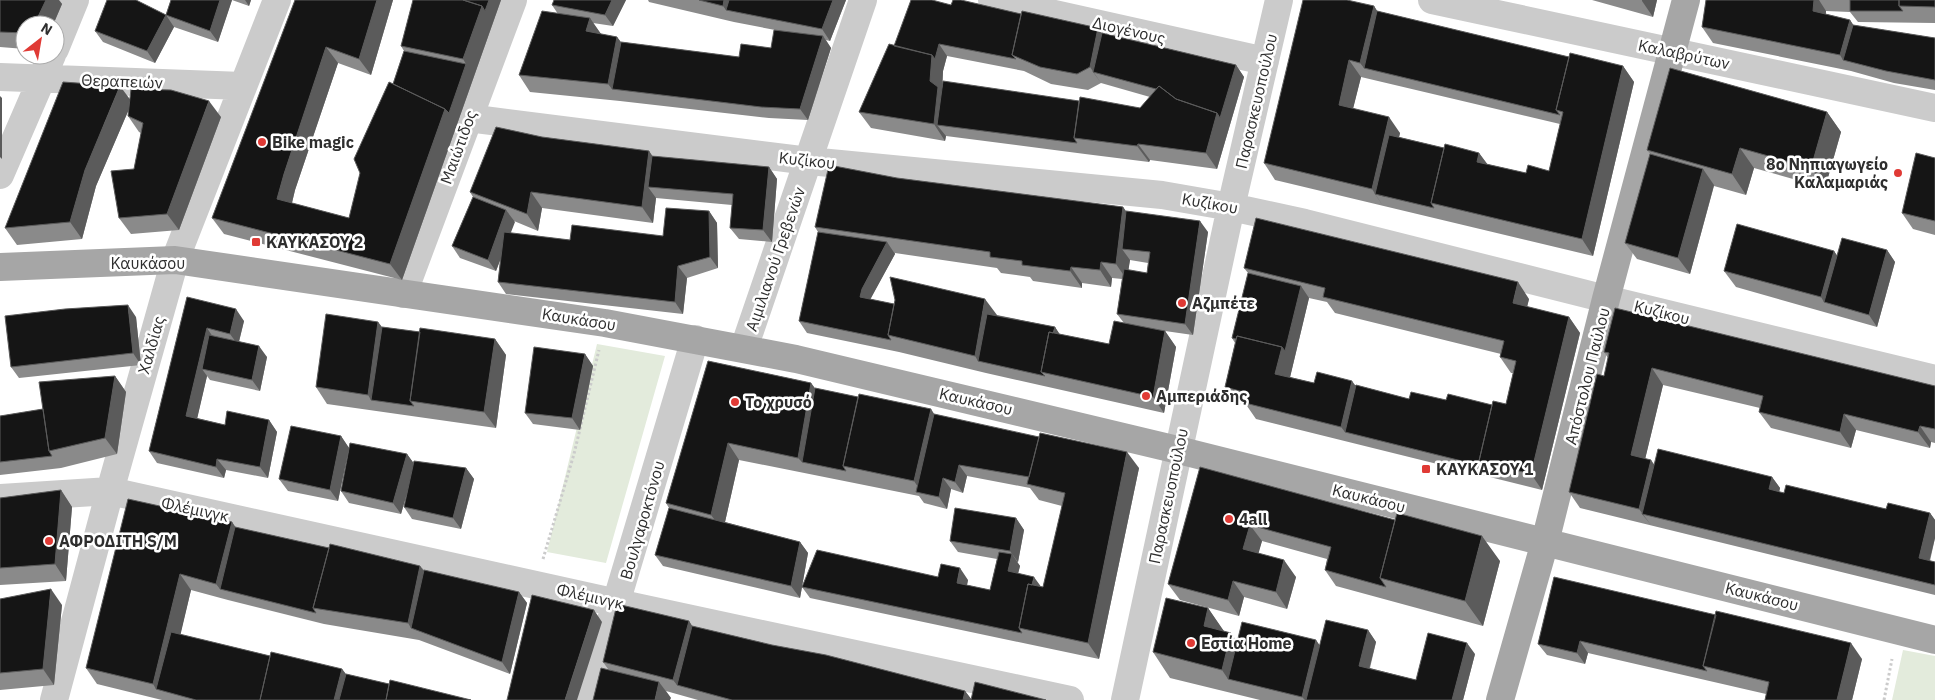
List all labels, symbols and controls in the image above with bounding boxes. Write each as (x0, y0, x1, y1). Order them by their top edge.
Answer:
street label: Διογένους (1091, 12, 1168, 48)
north arrow (15, 15, 65, 65)
text: N (38, 19, 56, 39)
street label: Παρασκευοπούλου (1231, 31, 1281, 171)
street label: Καλαβρύτων (1636, 35, 1732, 73)
street label: Θεραπειών (81, 70, 163, 92)
street label: Μαιώτιδος (435, 107, 481, 187)
place label: Bike magic (272, 132, 354, 152)
marker: Bike magic (256, 136, 268, 148)
street label: Κυζίκου (778, 147, 836, 173)
place label: 8ο Νηπιαγωγείο Καλαμαριάς (1766, 154, 1888, 192)
marker: 8ο Νηπιαγωγείο Καλαμαριάς (1892, 167, 1904, 179)
street label: Αιμιλιανού Γρεβενών (741, 184, 809, 334)
street label: Κυζίκου (1180, 188, 1240, 218)
place label: ΚΑΥΚΑΣΟΥ 2 (266, 232, 363, 252)
marker: ΚΑΥΚΑΣΟΥ 2 (250, 236, 262, 248)
street label: Καυκάσου (111, 253, 185, 273)
place label: Αζμπέτε (1192, 293, 1256, 313)
street label: Κυζίκου (1632, 295, 1692, 329)
marker: Αζμπέτε (1176, 297, 1188, 309)
street label: Καυκάσου (541, 303, 617, 335)
street label: Απόστολου Παύλου (1560, 305, 1614, 447)
street label: Χαλδίας (133, 313, 169, 376)
street label: Καυκάσου (937, 383, 1015, 419)
place label: Αμπεριάδης (1156, 386, 1247, 406)
marker: Αμπεριάδης (1140, 390, 1152, 402)
place label: Το χρυσό (745, 392, 812, 412)
marker: Το χρυσό (729, 396, 741, 408)
street label: Παρασκευοπούλου (1144, 426, 1192, 566)
street label: Βουλγαροκτόνου (615, 458, 669, 582)
place label: ΚΑΥΚΑΣΟΥ 1 (1436, 459, 1534, 479)
marker: ΚΑΥΚΑΣΟΥ 1 (1420, 463, 1432, 475)
street label: Καυκάσου (1330, 479, 1408, 517)
street label: Φλέμινγκ (160, 492, 231, 526)
place label: 4all (1239, 509, 1267, 529)
marker: 4all (1223, 513, 1235, 525)
place label: ΑΦΡΟΔΙΤΗ S/M (59, 531, 177, 551)
marker: ΑΦΡΟΔΙΤΗ S/M (43, 535, 55, 547)
street label: Καυκάσου (1723, 577, 1801, 615)
street label: Φλέμινγκ (554, 579, 626, 614)
place label: Εστία Home (1201, 633, 1292, 653)
marker: Εστία Home (1185, 637, 1197, 649)

